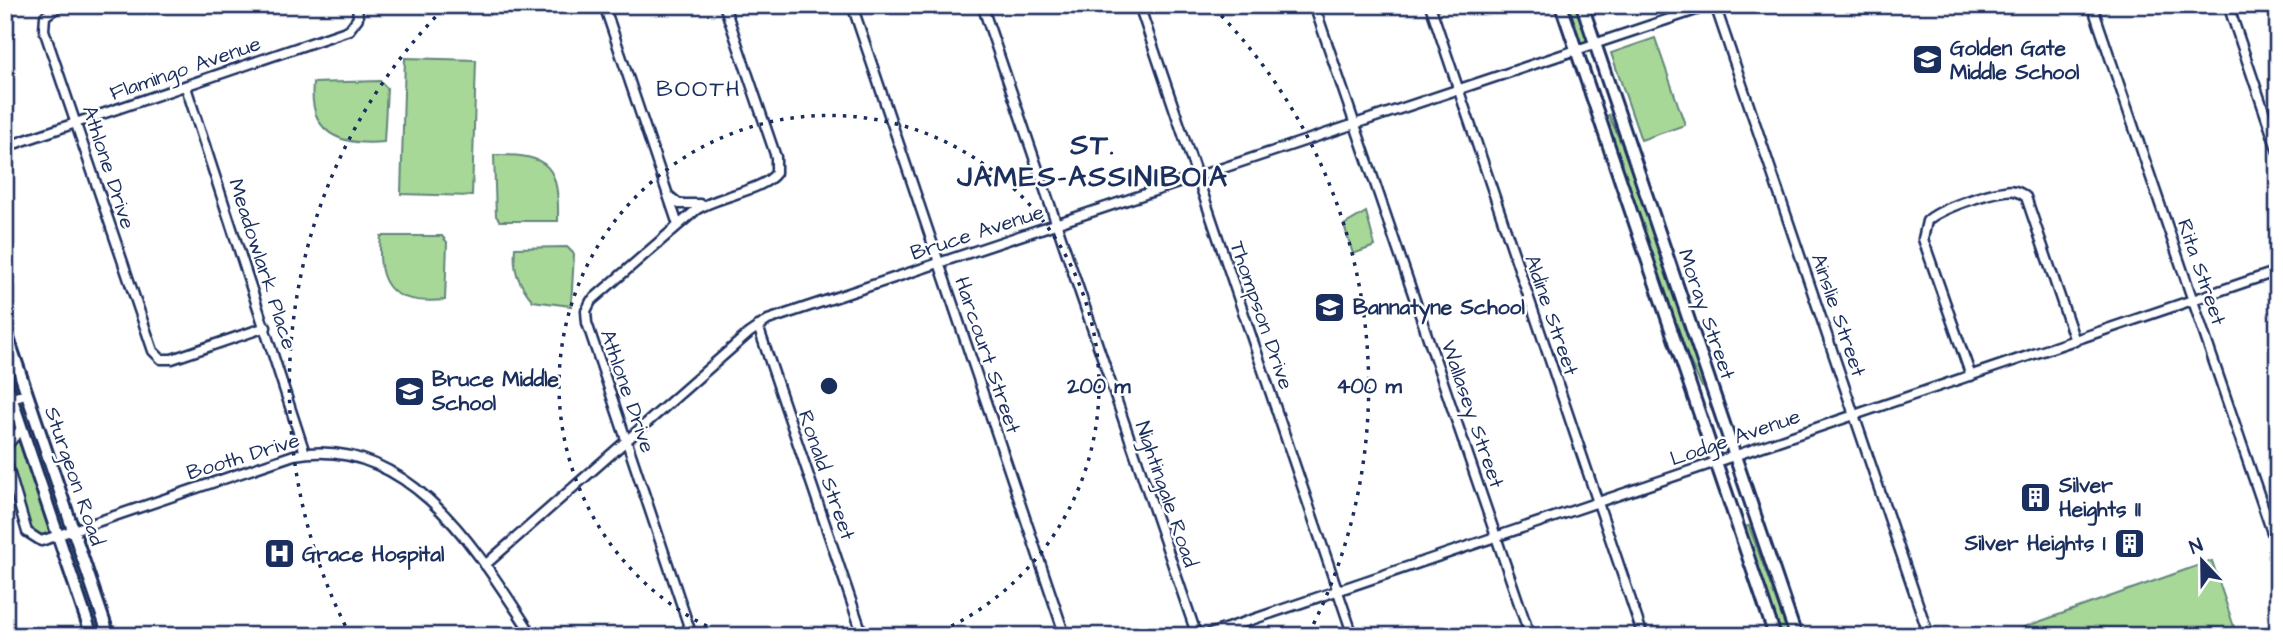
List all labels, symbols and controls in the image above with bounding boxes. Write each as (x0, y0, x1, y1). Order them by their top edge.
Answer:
street label: Flamingo Avenue (106, 29, 265, 110)
place label: Golden Gate Middle School (1950, 34, 2080, 87)
school or university icon: Golden Gate Middle School (1910, 43, 1944, 77)
district label: BOOTH (656, 73, 742, 105)
street label: Athlone Drive (75, 102, 142, 233)
district label: ST. JAMES-ASSINIBOIA (956, 126, 1229, 197)
street label: Meadowlark Place (221, 175, 304, 353)
street label: Bruce Avenue (907, 197, 1047, 268)
street label: Rita Street (2170, 215, 2233, 330)
street label: Thompson Drive (1222, 237, 1301, 394)
street label: Moray Street (1669, 245, 1743, 384)
street label: Ainslie Street (1804, 250, 1873, 381)
street label: Aldine Street (1517, 251, 1586, 380)
street label: Harcourt Street (947, 273, 1028, 438)
school or university icon: Bannatyne School (1313, 290, 1347, 324)
place label: Bannatyne School (1353, 293, 1525, 325)
street label: Athlone Drive (593, 326, 662, 457)
street label: Wallasey Street (1432, 336, 1512, 493)
place label: Bruce Middle School (431, 365, 560, 418)
text: 200 m (1066, 372, 1131, 401)
text: 400 m (1336, 372, 1402, 401)
school or university icon: Bruce Middle School (392, 374, 426, 408)
centre of rings (817, 374, 841, 398)
street label: Lodge Avenue (1666, 402, 1805, 475)
street label: Sturgeon Road (35, 403, 112, 550)
street label: Ronald Street (791, 407, 862, 544)
street label: Nightingale Road (1126, 417, 1205, 572)
street label: Booth Drive (183, 426, 303, 487)
place label: Silver Heights II (2058, 471, 2141, 526)
building icon: Silver Heights II (2019, 480, 2053, 514)
building icon: Silver Heights I (2112, 526, 2146, 560)
north arrow (2168, 526, 2238, 596)
place label: Silver Heights I (1964, 529, 2106, 560)
text: N (2186, 532, 2207, 561)
hospital icon: Grace Hospital (262, 537, 296, 571)
place label: Grace Hospital (302, 540, 445, 570)

